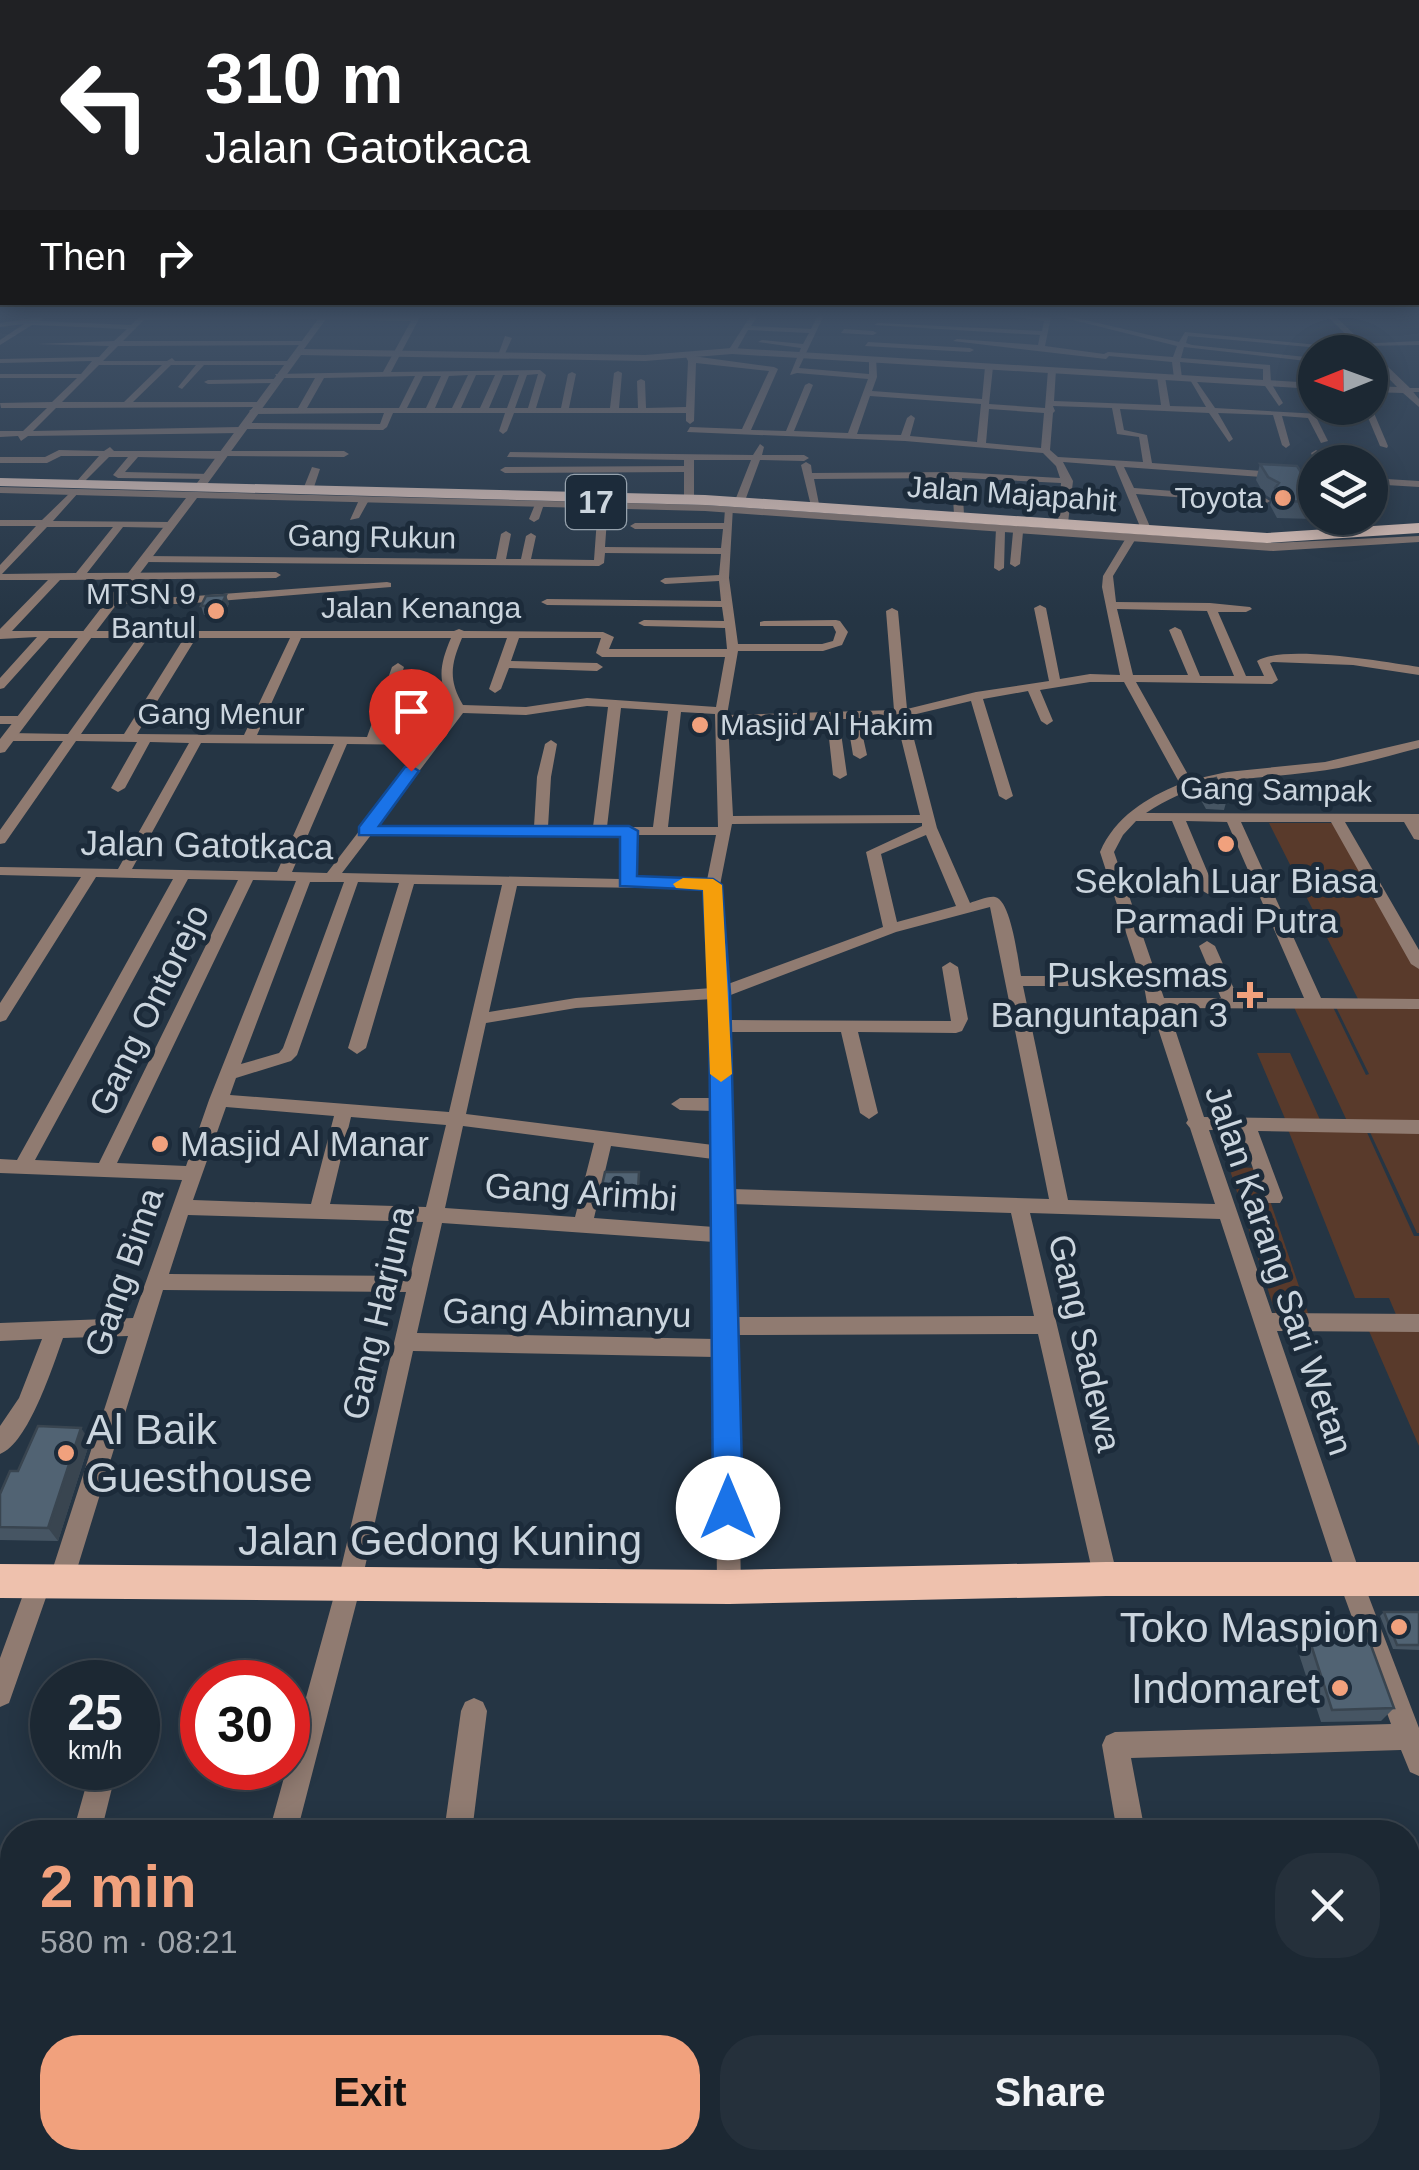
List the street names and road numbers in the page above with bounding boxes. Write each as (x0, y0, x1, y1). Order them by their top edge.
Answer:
street label: Jalan Majapahit (906, 470, 1119, 517)
road number: 17 (566, 475, 626, 529)
street label: Gang Rukun (288, 519, 457, 554)
street label: Jalan Kenanga (321, 591, 521, 624)
street label: Gang Menur (138, 697, 304, 730)
street label: Gang Sampak (1180, 771, 1373, 808)
street label: Jalan Gatotkaca (80, 823, 334, 866)
street label: Gang Ontorejo (81, 898, 216, 1122)
street label: Jalan Karang Sari Wetan (1198, 1080, 1361, 1460)
street label: Gang Arimbi (484, 1165, 678, 1218)
street label: Gang Bima (77, 1182, 171, 1361)
street label: Gang Harjuna (334, 1202, 421, 1423)
street label: Gang Sadewa (1042, 1230, 1130, 1456)
street label: Gang Abimanyu (442, 1291, 692, 1334)
street label: Jalan Gedong Kuning (238, 1517, 642, 1564)

